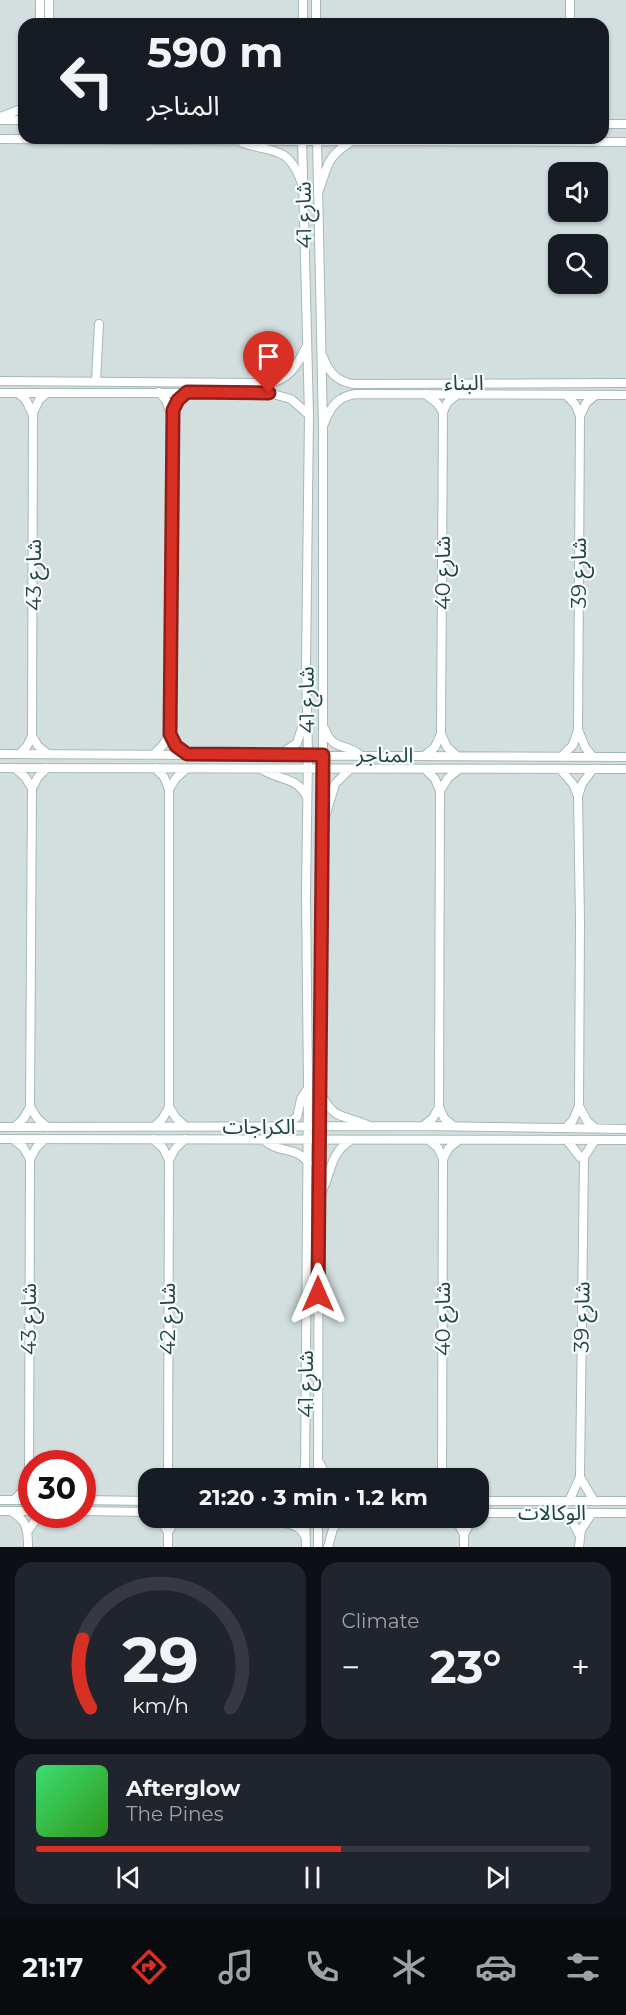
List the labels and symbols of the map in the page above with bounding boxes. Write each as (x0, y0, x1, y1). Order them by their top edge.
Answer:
street label: شارع 41 (290, 181, 320, 249)
pin (243, 331, 294, 393)
street label: البناء (444, 370, 484, 395)
street label: شارع 40 (430, 536, 458, 610)
street label: شارع 39 (566, 537, 594, 609)
street label: شارع 43 (21, 539, 49, 611)
street label: شارع 41 (293, 666, 323, 734)
street label: المناجر (355, 741, 414, 767)
street label: الكراجات (222, 1114, 296, 1139)
position arrow (286, 1262, 350, 1326)
street label: شارع 39 (568, 1281, 598, 1353)
street label: شارع 40 (430, 1282, 458, 1356)
street label: شارع 43 (16, 1283, 44, 1355)
street label: شارع 42 (155, 1283, 183, 1355)
street label: شارع 41 (293, 1350, 321, 1418)
speed limit sign: 30 (18, 1450, 96, 1528)
street label: الوكالات (518, 1500, 586, 1525)

